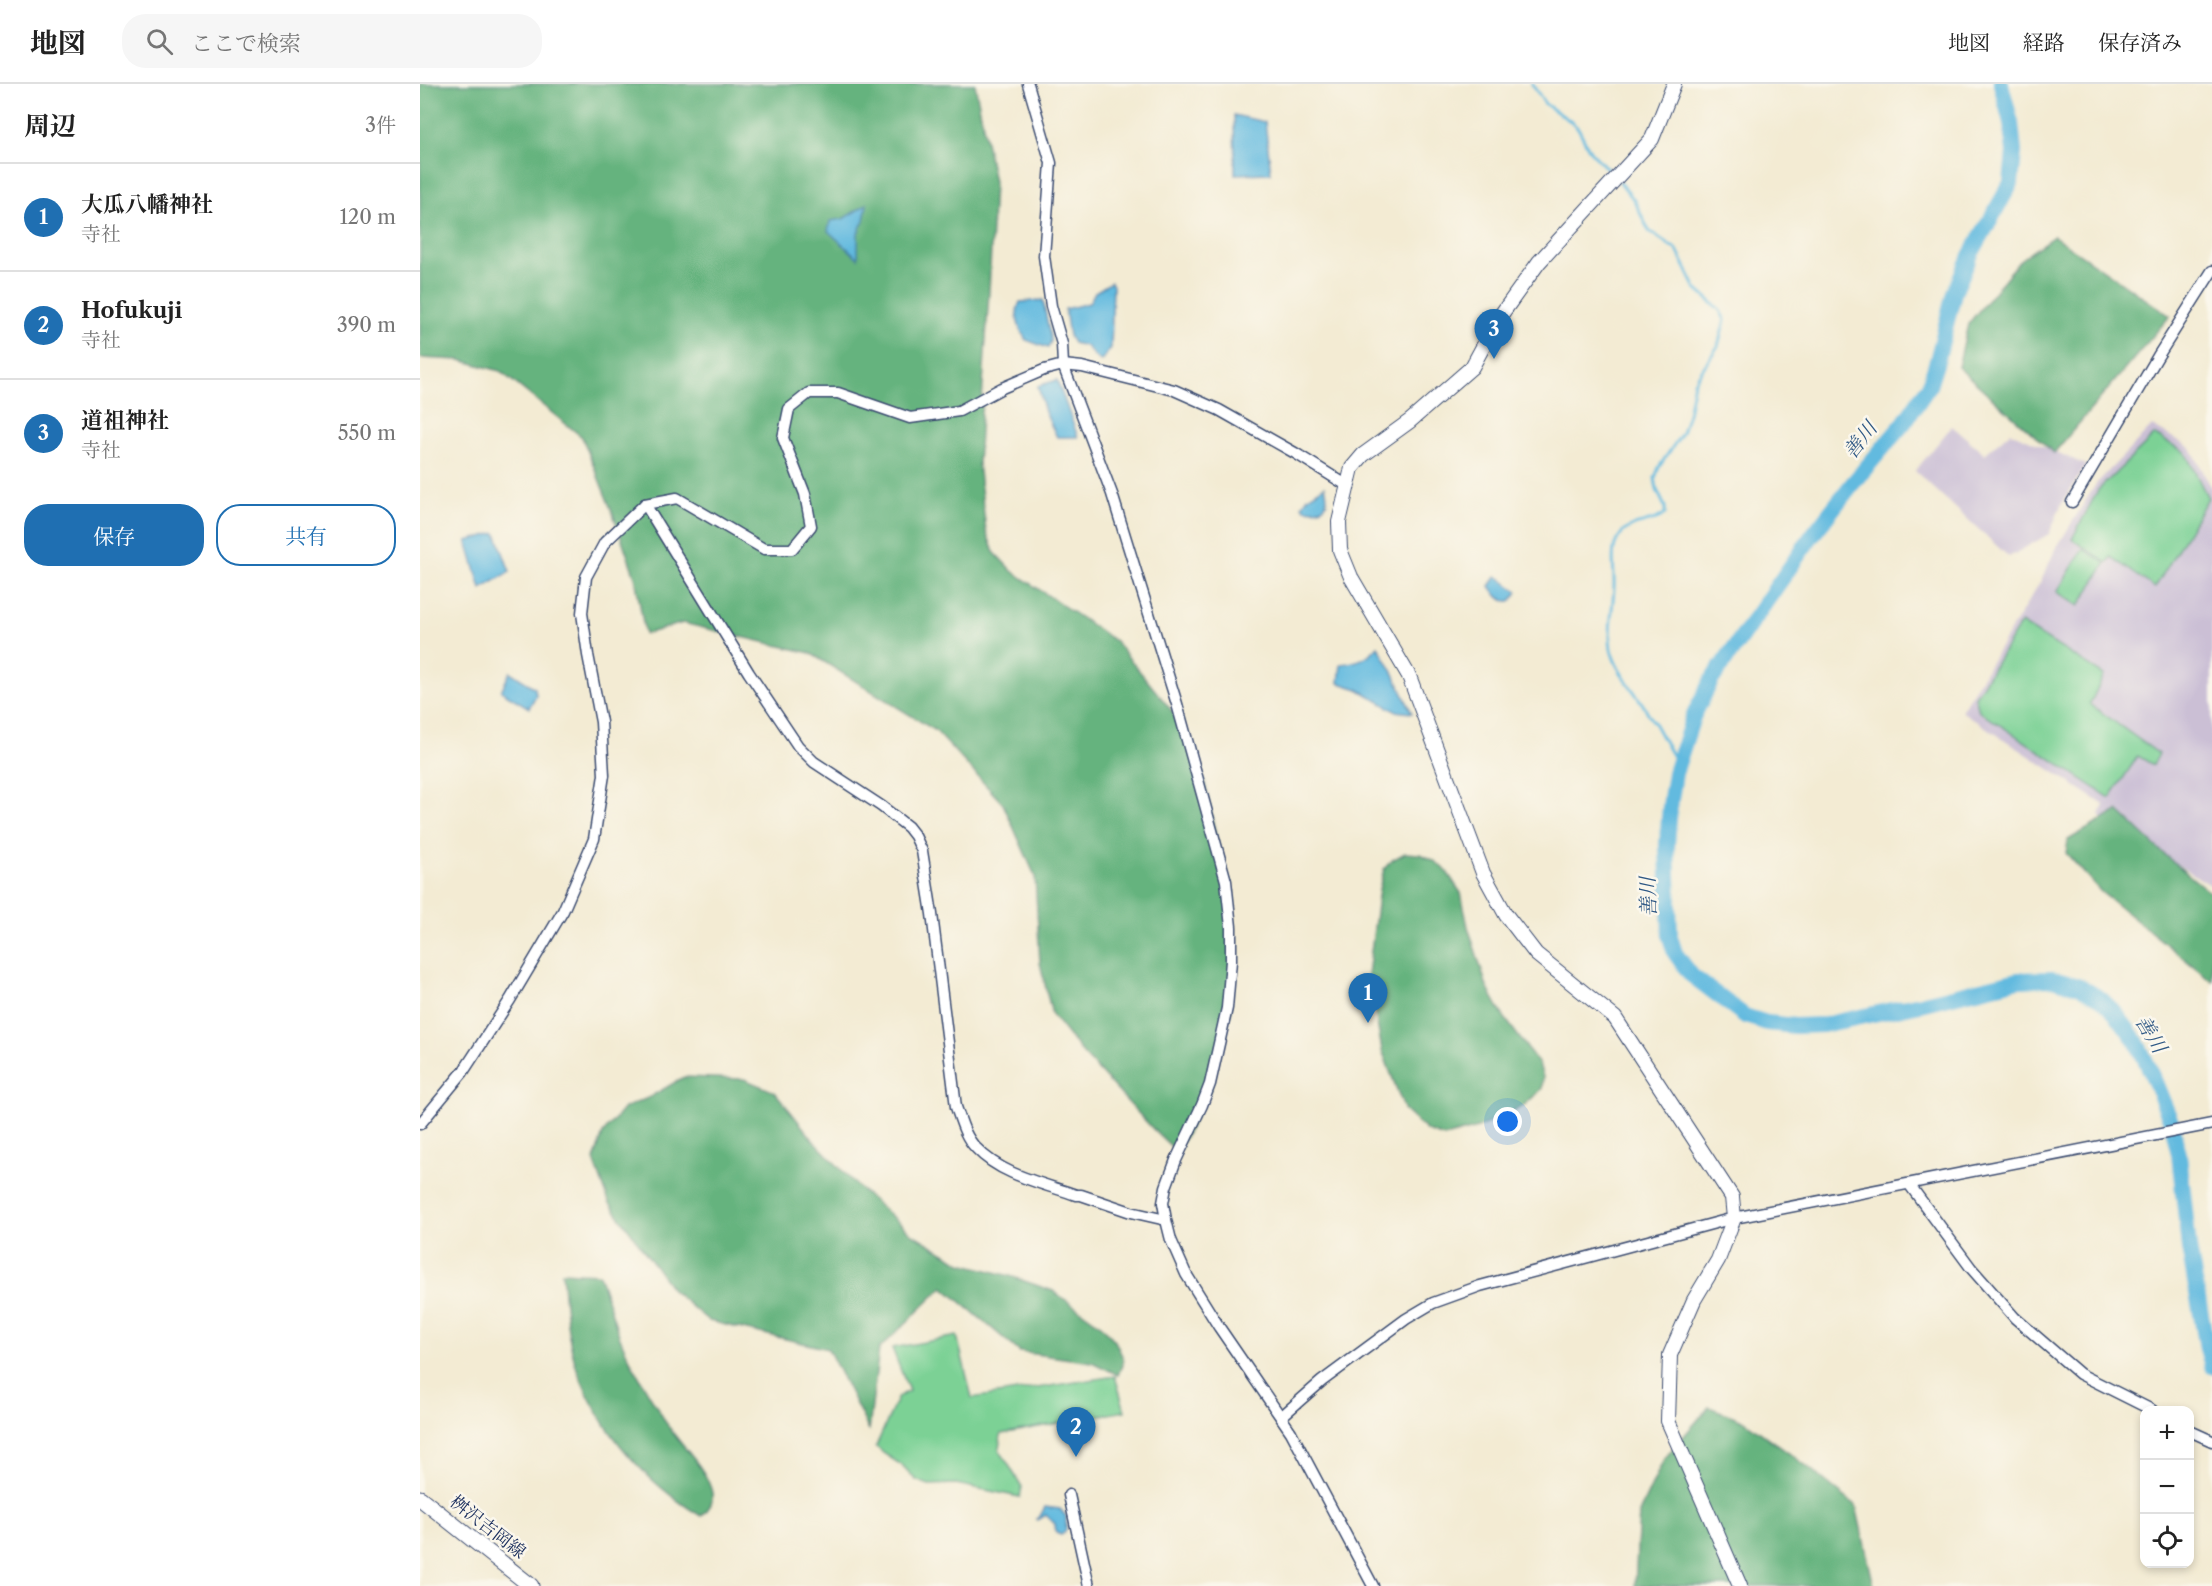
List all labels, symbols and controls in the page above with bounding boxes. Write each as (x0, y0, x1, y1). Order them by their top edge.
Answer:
search box (122, 14, 542, 68)
icon: search (143, 25, 176, 58)
text: 地図 (30, 26, 86, 60)
text: ここで検索 (191, 30, 301, 57)
text: 地図 (1948, 30, 1990, 55)
text: 経路 (2023, 30, 2065, 55)
text: 保存済み (2098, 30, 2182, 55)
text: 周辺 (24, 110, 76, 142)
text: 3件 (365, 113, 396, 137)
text: 大瓜八幡神社 (81, 191, 213, 218)
text: 1 (39, 205, 48, 229)
text: 120 m (339, 205, 396, 229)
text: 寺社 (81, 222, 121, 246)
text: Hofukuji (81, 297, 182, 324)
pin: 3 (1474, 310, 1514, 359)
text: 2 (38, 313, 49, 337)
text: 390 m (337, 313, 396, 337)
text: 寺社 (81, 328, 121, 352)
text: 道祖神社 (81, 407, 169, 434)
water label: 善川 (1838, 415, 1883, 463)
text: 3 (38, 421, 49, 445)
text: 550 m (338, 421, 396, 445)
text: 寺社 (81, 438, 121, 462)
button: 保存 (24, 504, 204, 566)
button: 共有 (216, 504, 396, 566)
water label: 善川 (1635, 875, 1661, 917)
pin: 1 (1348, 974, 1388, 1023)
water label: 善川 (2130, 1011, 2173, 1059)
your location (1493, 1107, 1522, 1136)
map controls (2140, 1406, 2194, 1568)
button: + (2140, 1406, 2194, 1460)
pin: 2 (1056, 1408, 1096, 1457)
button: − (2140, 1460, 2194, 1514)
street label: 桝沢吉岡線 (446, 1491, 530, 1563)
button: locate (2140, 1514, 2194, 1568)

